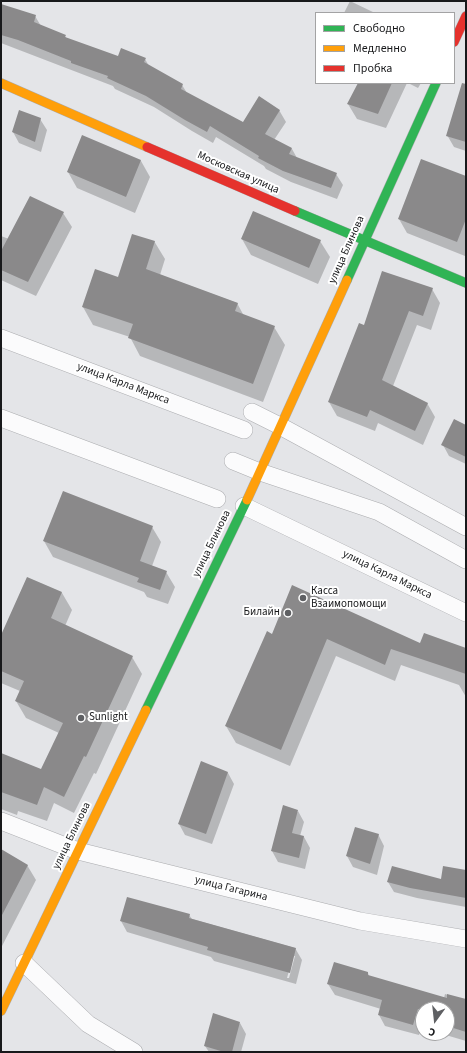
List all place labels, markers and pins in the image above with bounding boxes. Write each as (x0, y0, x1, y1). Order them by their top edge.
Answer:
place label: Касса Взаимопомощи (311, 585, 387, 611)
marker: Касса Взаимопомощи (298, 593, 308, 603)
place label: Билайн (244, 606, 280, 620)
marker: Билайн (283, 608, 293, 618)
place label: Sunlight (89, 711, 128, 725)
marker: Sunlight (76, 713, 86, 723)

